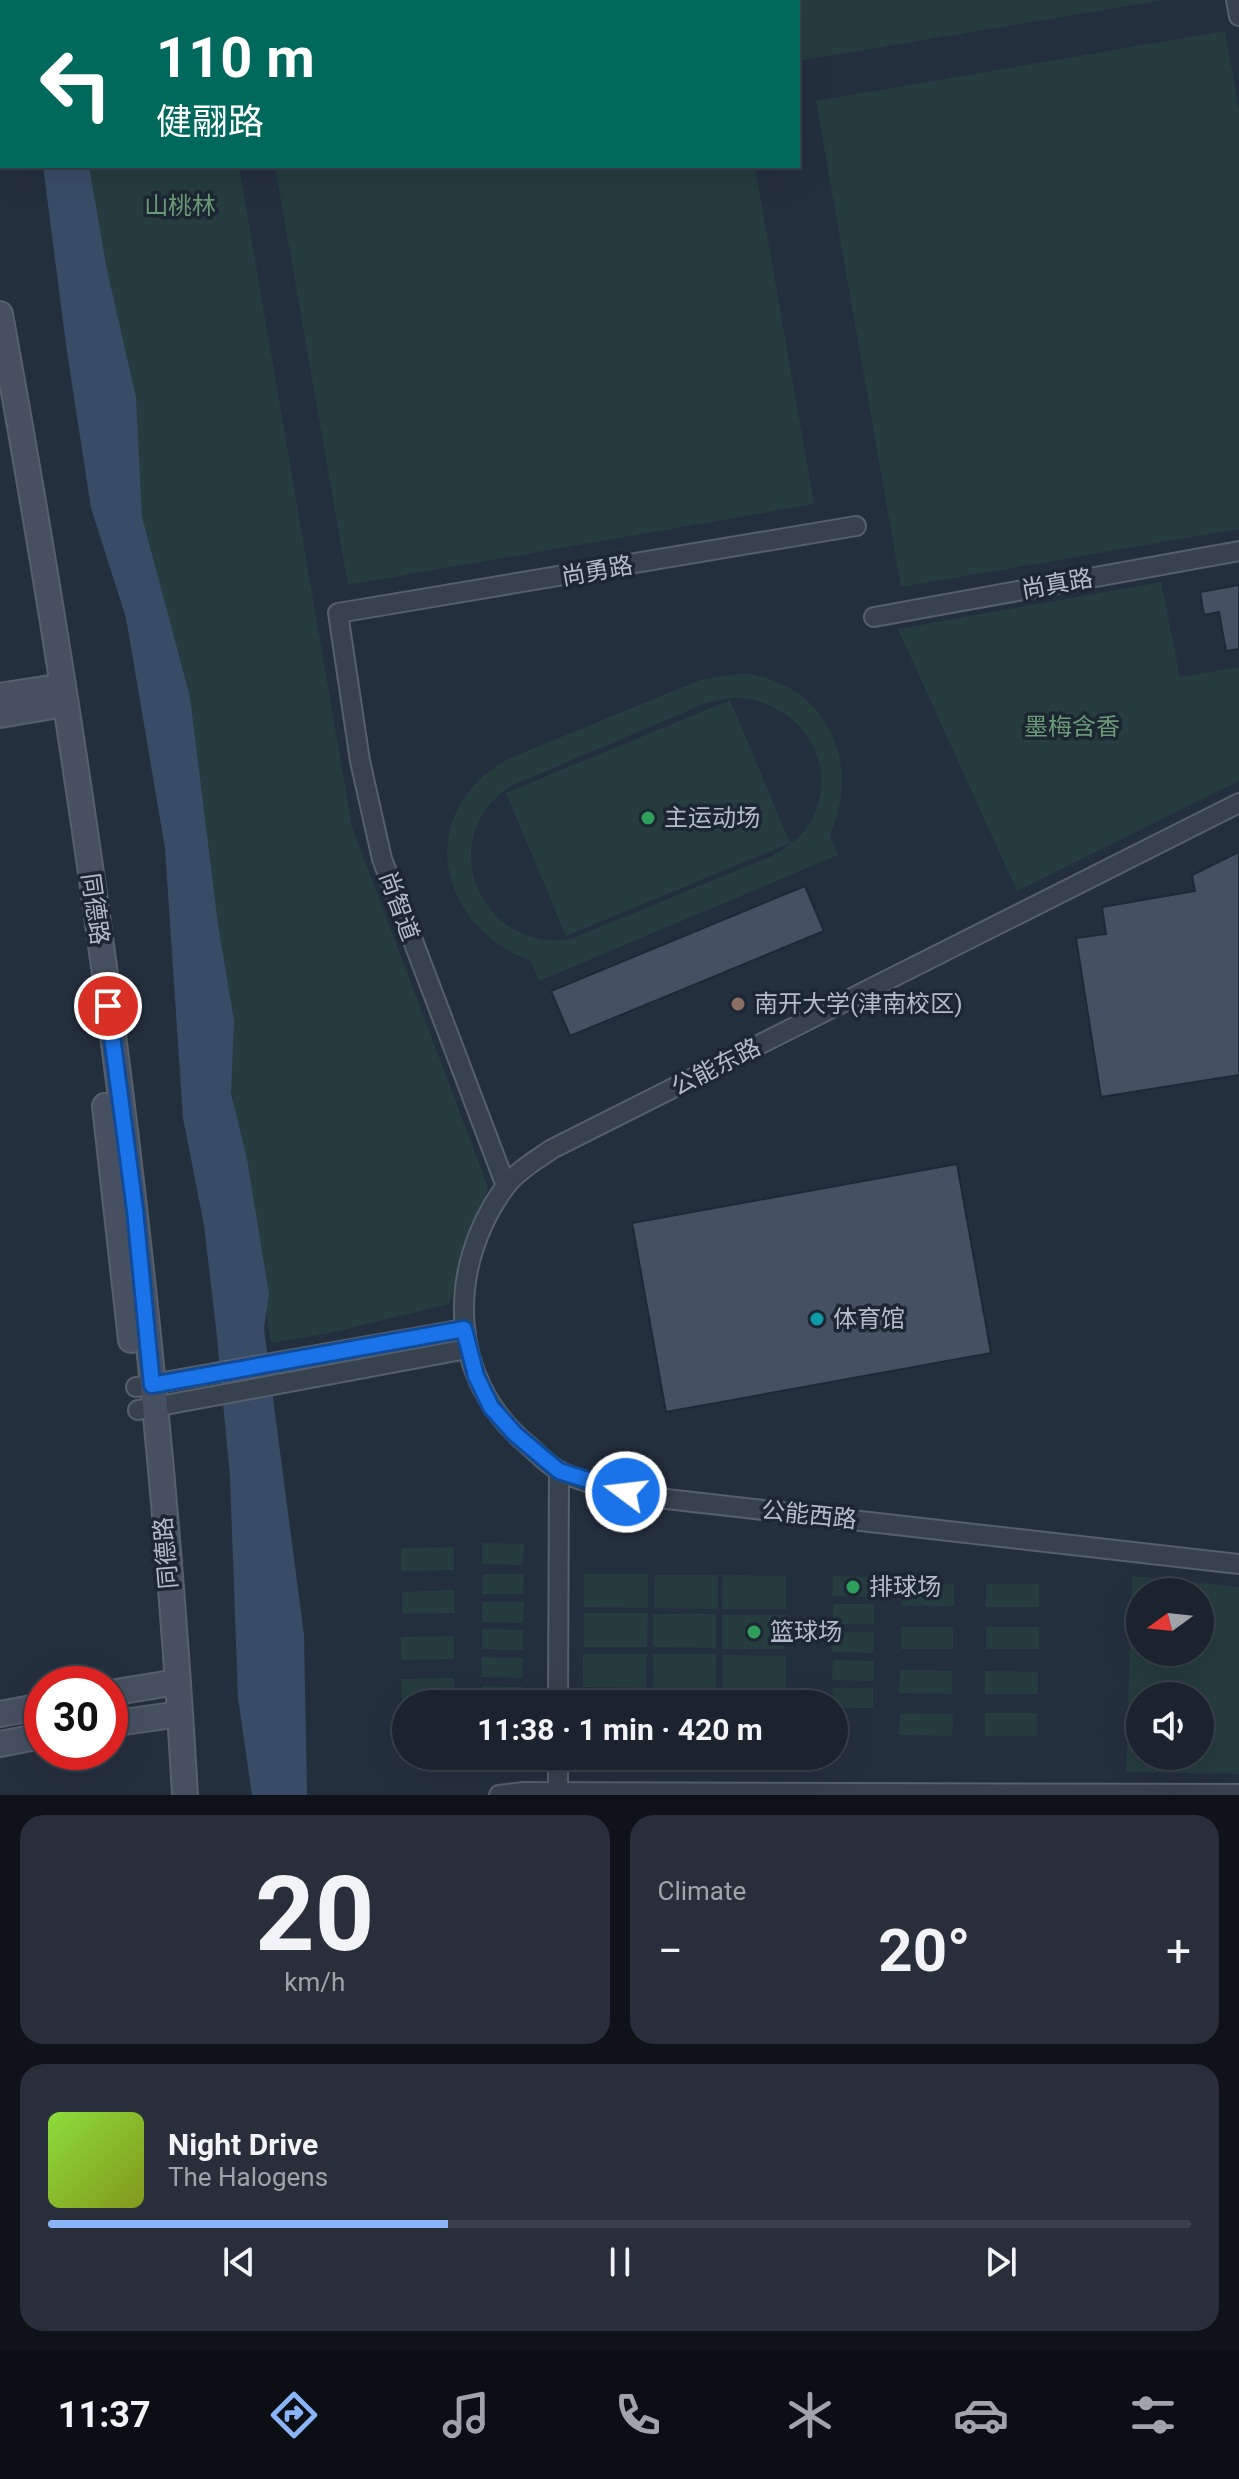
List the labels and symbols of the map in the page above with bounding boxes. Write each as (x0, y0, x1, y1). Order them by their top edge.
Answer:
park label: 山桃林 (144, 192, 216, 220)
street label: 尚勇路 (559, 551, 635, 591)
street label: 尚真路 (1019, 564, 1095, 604)
park label: 墨梅含香 (1024, 713, 1120, 741)
place label: 主运动场 (664, 804, 760, 832)
marker: 主运动场 (639, 809, 657, 827)
street label: 尚智道 (374, 867, 424, 945)
street label: 同德路 (76, 871, 114, 947)
pin (74, 972, 142, 1040)
place label: 南开大学(津南校区) (754, 990, 963, 1018)
marker: 南开大学(津南校区) (729, 995, 747, 1013)
street label: 公能东路 (667, 1033, 765, 1101)
place label: 体育馆 (833, 1305, 905, 1333)
marker: 体育馆 (808, 1310, 826, 1328)
position arrow (584, 1450, 668, 1534)
street label: 公能西路 (760, 1496, 858, 1534)
street label: 同德路 (149, 1516, 183, 1590)
place label: 排球场 (869, 1573, 941, 1601)
marker: 排球场 (844, 1578, 862, 1596)
north arrow (1126, 1578, 1214, 1666)
place label: 篮球场 (770, 1618, 842, 1646)
marker: 篮球场 (745, 1623, 763, 1641)
speed limit sign: 30 (24, 1666, 128, 1770)

